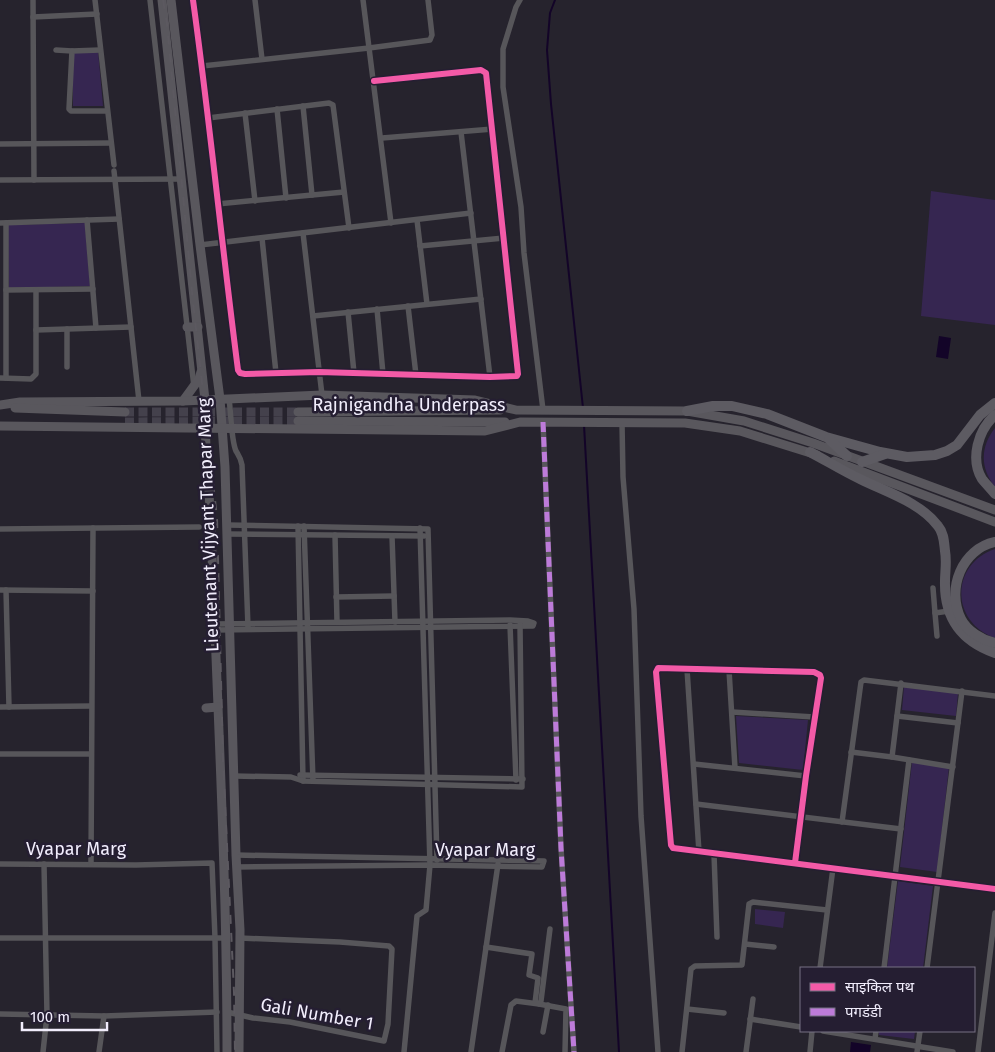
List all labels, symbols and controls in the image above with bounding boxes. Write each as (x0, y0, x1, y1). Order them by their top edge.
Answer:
street label: Rajnigandha Underpass (313, 394, 505, 416)
street label: Lieutenant Vijyant Thapar Marg (193, 397, 223, 652)
street label: Vyapar Marg (26, 838, 127, 860)
street label: Vyapar Marg (435, 839, 536, 861)
legend (800, 967, 975, 1032)
text: साइकिल पथ (845, 978, 914, 996)
street label: Gali Number 1 (259, 993, 375, 1035)
scale bar (22, 1000, 108, 1032)
text: पगडंडी (845, 1003, 883, 1021)
text: 100 m (30, 1008, 70, 1026)

